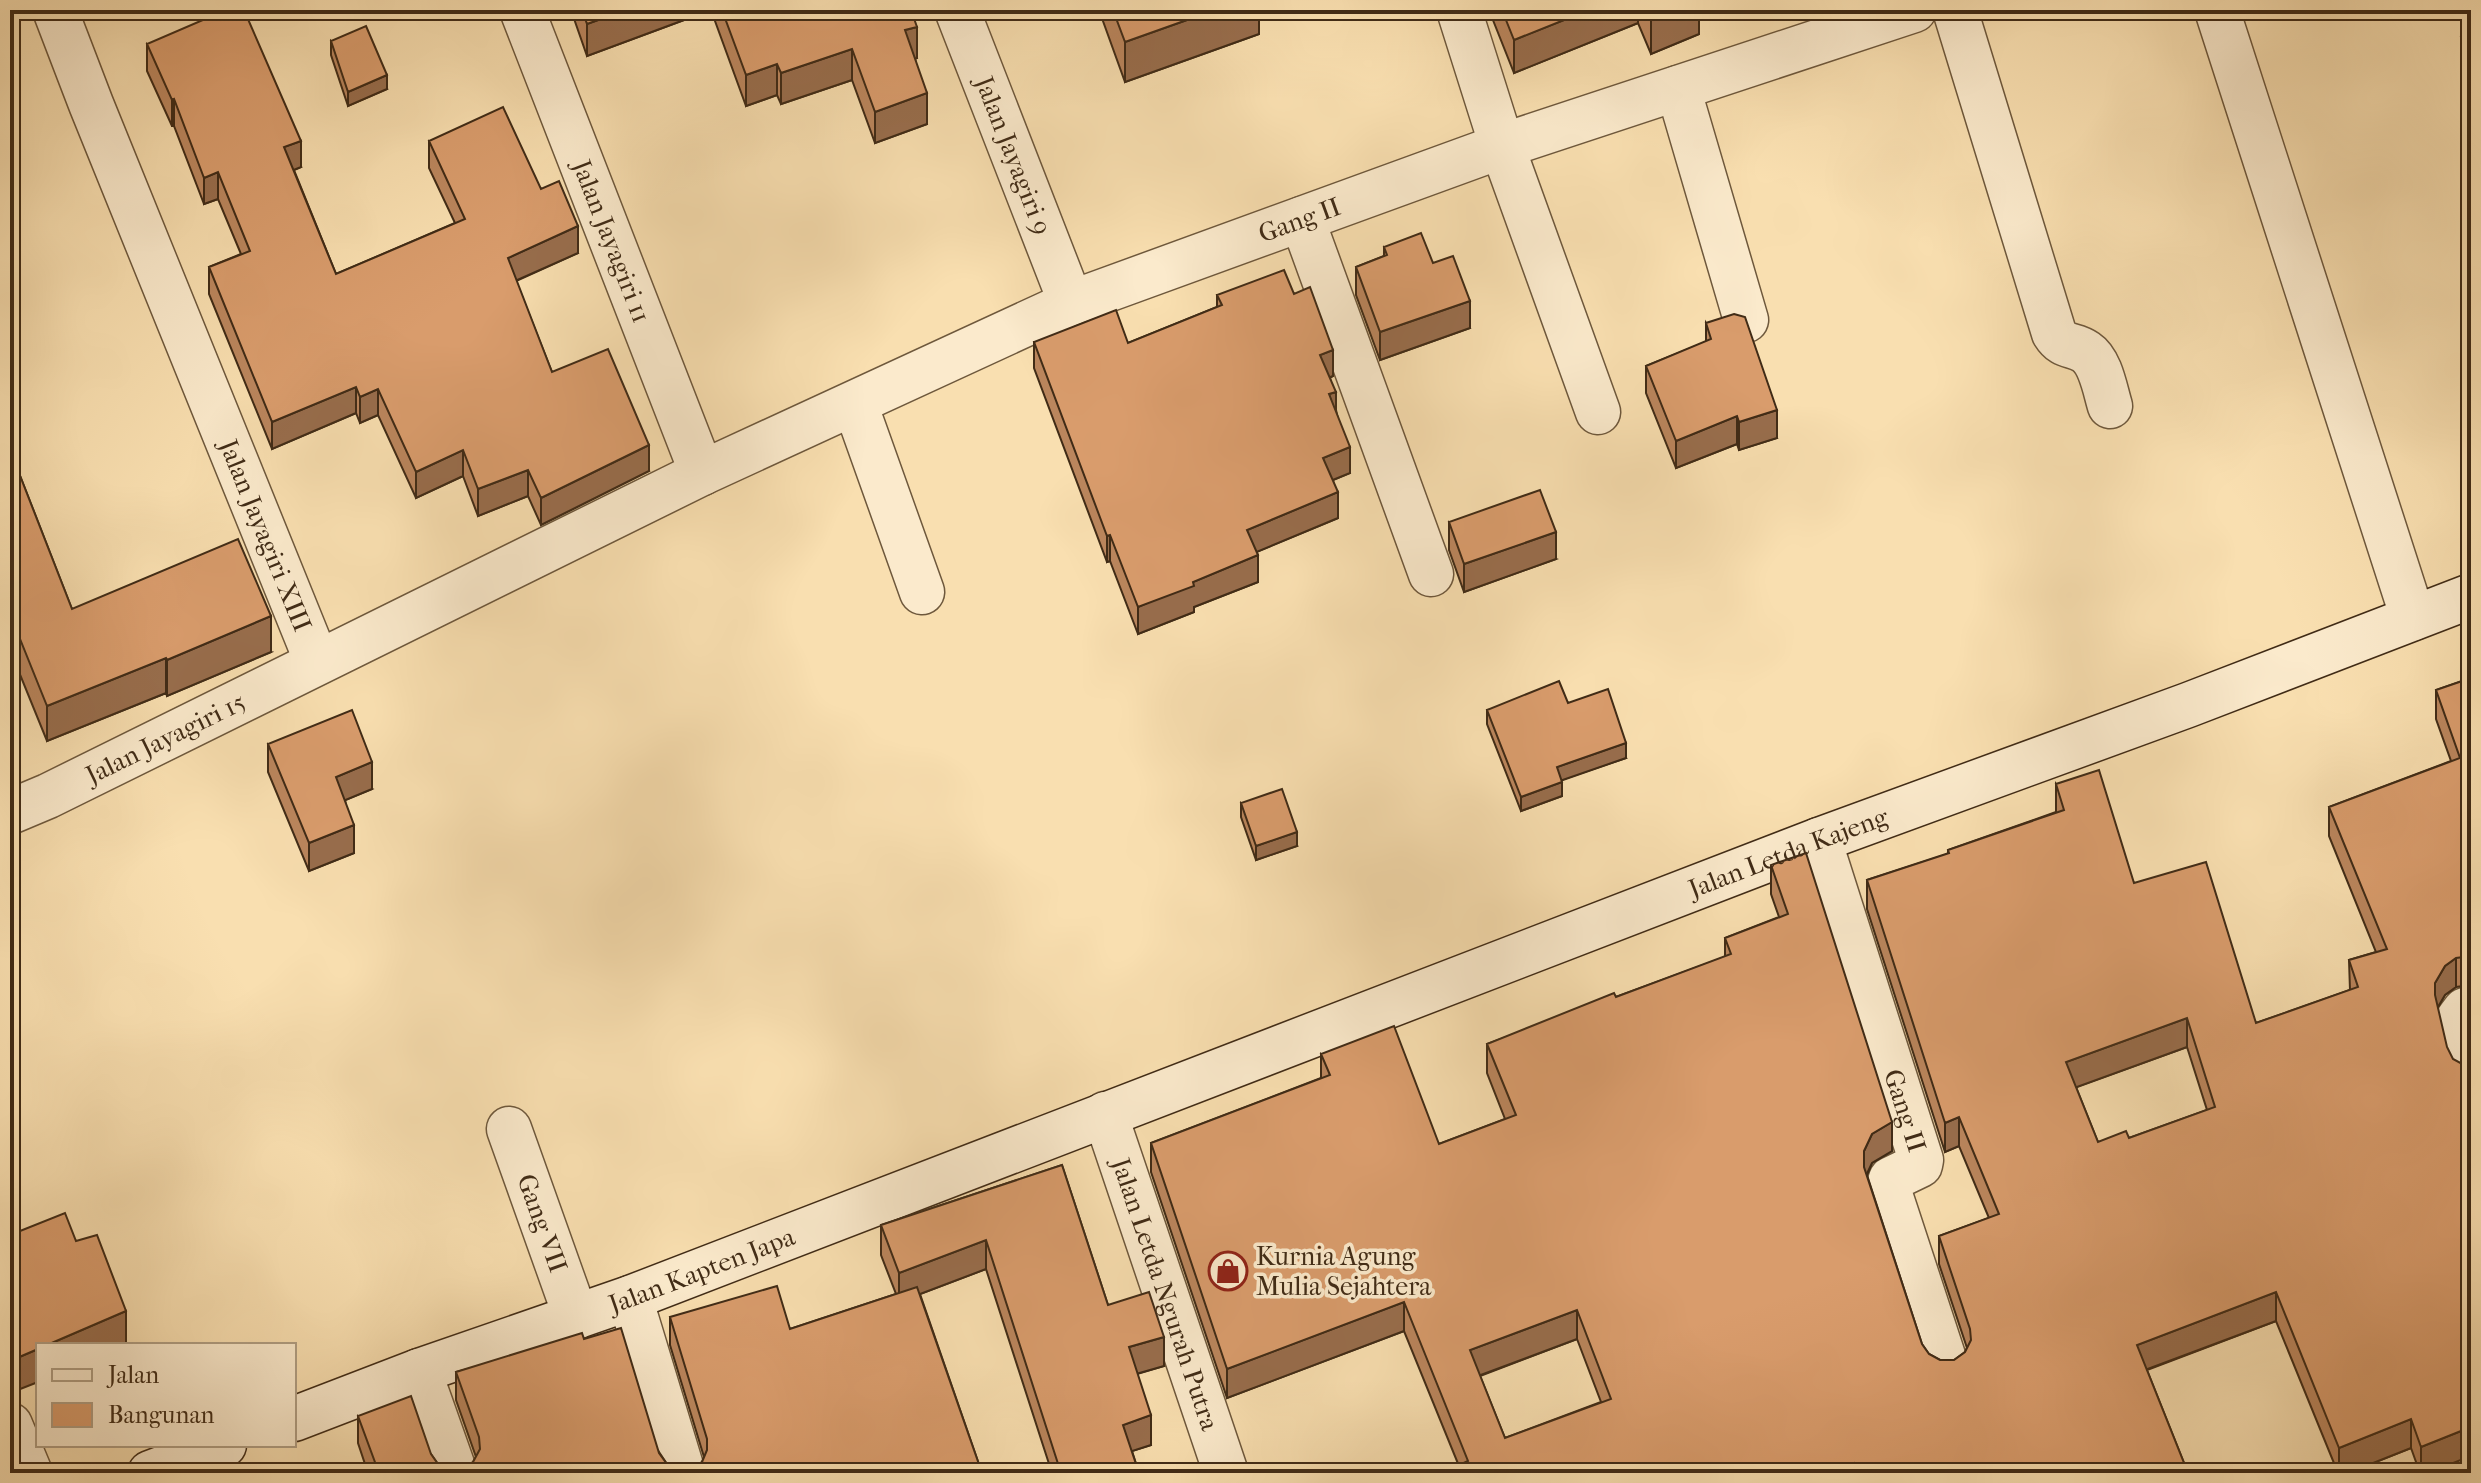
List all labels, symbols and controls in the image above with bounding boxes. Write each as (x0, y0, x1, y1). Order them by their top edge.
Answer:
street label: Jalan Jayagiri 9 (968, 70, 1058, 239)
street label: Jalan Jayagiri 11 (565, 154, 657, 327)
street label: Gang II (1254, 191, 1345, 249)
street label: Jalan Jayagiri XIII (212, 433, 318, 636)
street label: Jalan Jayagiri 15 (79, 686, 250, 792)
street label: Jalan Letda Kajeng (1682, 801, 1893, 905)
street label: Gang II (1877, 1065, 1933, 1156)
street label: Jalan Letda Ngurah Putra (1104, 1152, 1226, 1435)
street label: Gang VII (510, 1170, 574, 1277)
street label: Jalan Kapten Japa (603, 1221, 800, 1321)
place label: Kurnia Agung Mulia Sejahtera (1256, 1241, 1432, 1302)
shop icon: Kurnia Agung Mulia Sejahtera (1207, 1250, 1249, 1292)
legend (36, 1343, 296, 1447)
text: Jalan (106, 1361, 159, 1389)
text: Bangunan (108, 1401, 214, 1429)

